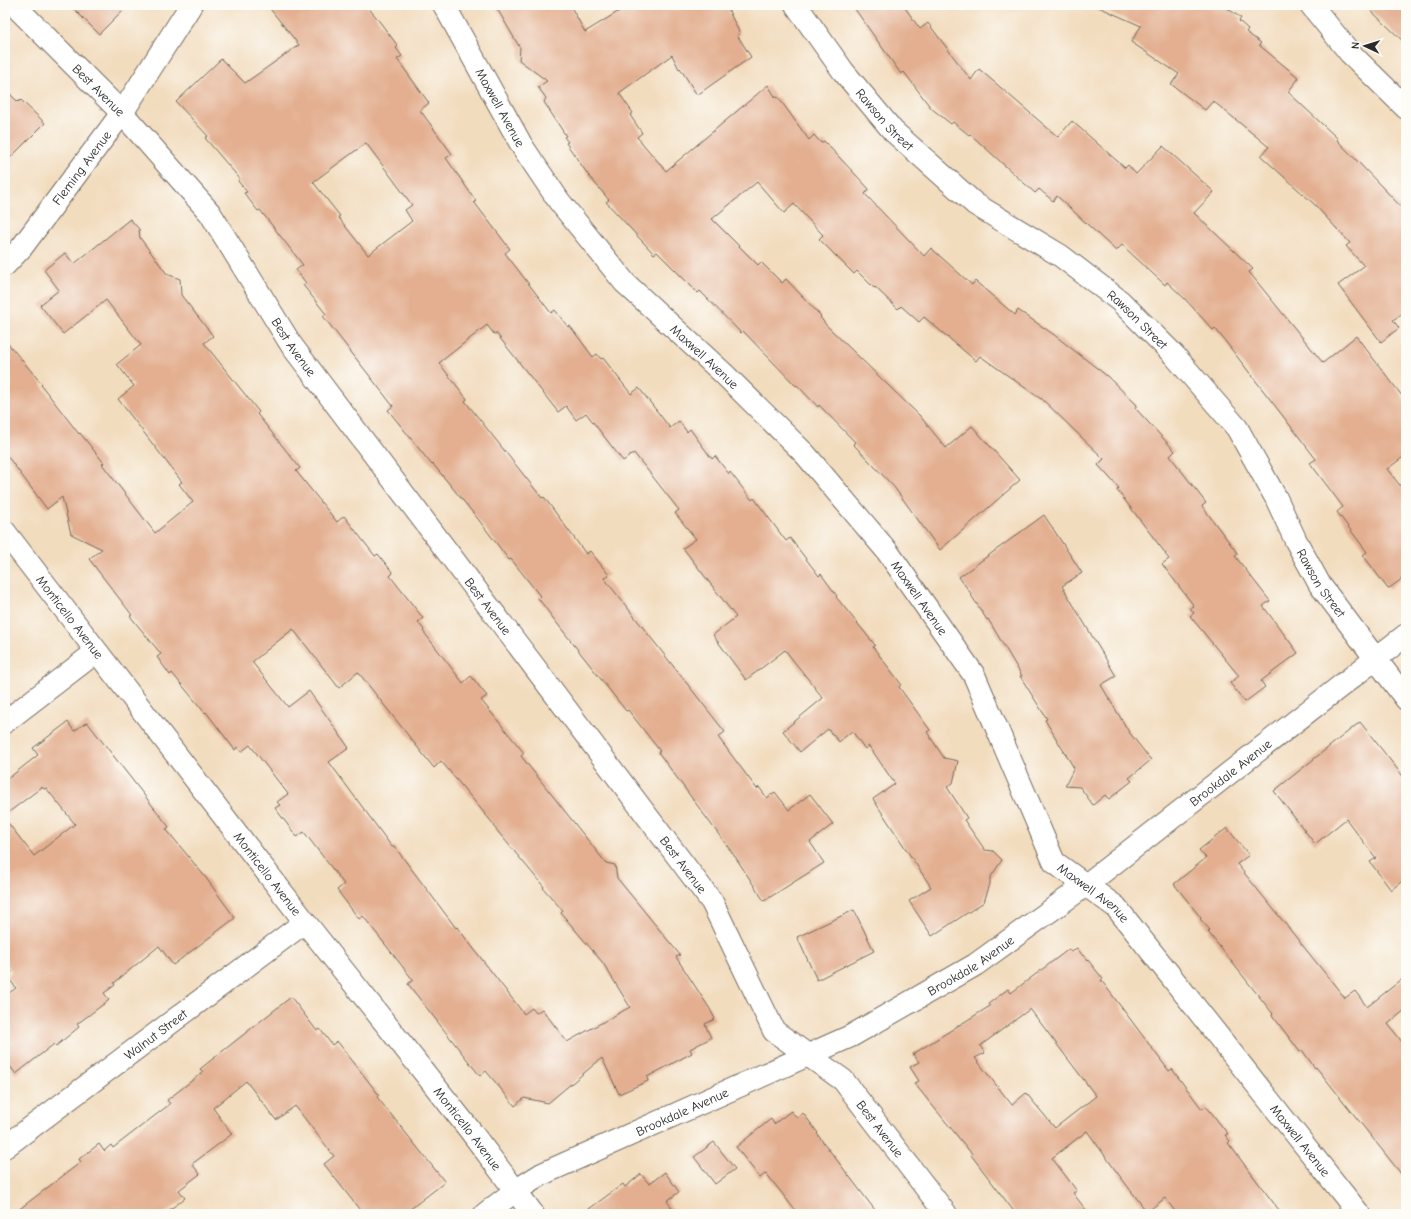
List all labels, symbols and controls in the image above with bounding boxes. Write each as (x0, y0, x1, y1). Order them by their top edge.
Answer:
north arrow (1345, 26, 1385, 66)
text: N (1349, 41, 1362, 49)
street label: Best Avenue (70, 61, 128, 119)
street label: Maxwell Avenue (473, 65, 529, 150)
street label: Rawson Street (853, 85, 918, 154)
street label: Fleming Avenue (49, 127, 114, 207)
street label: Rawson Street (1104, 287, 1172, 353)
street label: Best Avenue (269, 315, 320, 379)
street label: Maxwell Avenue (667, 321, 742, 392)
street label: Rawson Street (1294, 546, 1350, 621)
street label: Maxwell Avenue (888, 558, 951, 638)
street label: Monticello Avenue (33, 572, 107, 662)
street label: Best Avenue (462, 574, 515, 638)
street label: Brookdale Avenue (1186, 735, 1275, 809)
street label: Monticello Avenue (231, 829, 305, 919)
street label: Best Avenue (657, 833, 710, 896)
street label: Maxwell Avenue (1055, 860, 1133, 926)
street label: Brookdale Avenue (924, 932, 1017, 998)
street label: Walnut Street (121, 1005, 191, 1063)
street label: Monticello Avenue (431, 1084, 505, 1173)
street label: Brookdale Avenue (633, 1084, 731, 1139)
street label: Best Avenue (854, 1097, 907, 1160)
street label: Maxwell Avenue (1268, 1101, 1334, 1180)

